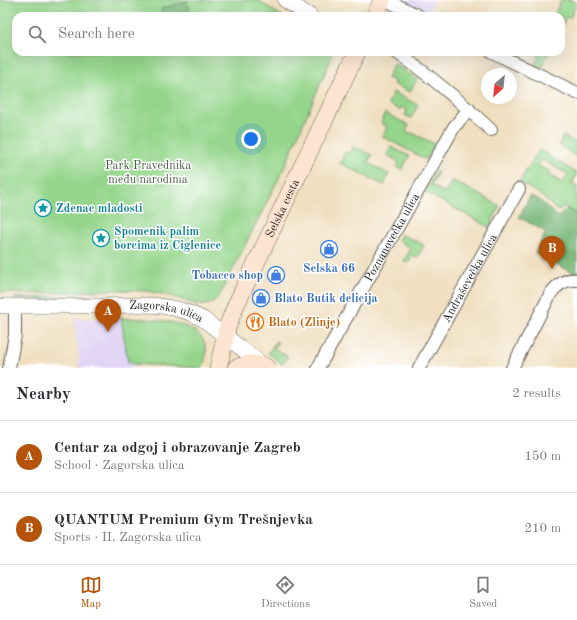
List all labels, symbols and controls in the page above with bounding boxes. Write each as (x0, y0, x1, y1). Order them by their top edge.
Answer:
search box (12, 12, 565, 56)
icon: search (26, 23, 48, 45)
text: Search here (58, 27, 135, 42)
north arrow (481, 68, 517, 104)
your location (241, 129, 261, 149)
park label: Park Pravednika među narodima (105, 160, 191, 186)
street label: Selska cesta (264, 177, 302, 240)
street label: Poznanovečka ulica (363, 192, 422, 284)
place icon: Zdenac mladosti (33, 198, 53, 218)
place label: Zdenac mladosti (56, 203, 143, 215)
place label: Spomenik palim borcima iz Ciglenice (114, 226, 222, 252)
place icon: Spomenik palim borcima iz Ciglenice (91, 228, 111, 248)
street label: Andraševečka ulica (441, 232, 500, 325)
pin: B (539, 236, 565, 269)
shop icon: Selska 66 (319, 239, 339, 259)
place label: Selska 66 (303, 263, 355, 275)
shop icon: Tobacco shop (266, 265, 286, 285)
place label: Tobacco shop (192, 270, 263, 282)
shop icon: Blato Butik delicija (251, 288, 271, 308)
place label: Blato Butik delicija (274, 293, 378, 305)
pin: A (95, 299, 121, 332)
street label: Zagorska ulica (129, 300, 205, 325)
restaurant icon: Blato (Zlinje) (245, 312, 265, 332)
place label: Blato (Zlinje) (268, 316, 340, 329)
text: Nearby (16, 386, 71, 403)
text: 2 results (512, 387, 561, 400)
text: Centar za odgoj i obrazovanje Zagreb (54, 441, 301, 456)
text: A (24, 450, 34, 463)
text: 150 m (524, 450, 561, 463)
text: School · Zagorska ulica (54, 459, 184, 472)
text: QUANTUM Premium Gym Trešnjevka (54, 513, 313, 528)
text: B (24, 522, 34, 535)
text: 210 m (524, 522, 561, 535)
text: Sports · II. Zagorska ulica (54, 531, 201, 544)
tab: Map (80, 574, 102, 612)
tab: Directions (261, 574, 310, 612)
tab: Saved (469, 574, 497, 612)

